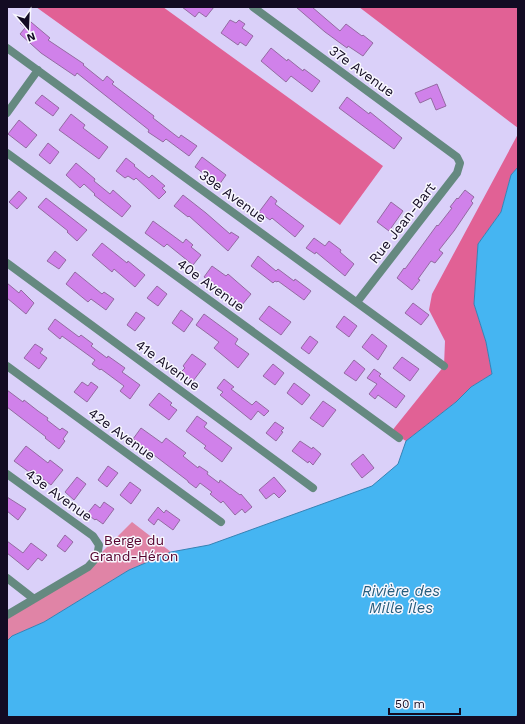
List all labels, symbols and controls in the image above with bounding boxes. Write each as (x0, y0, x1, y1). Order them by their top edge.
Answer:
north arrow (8, 8, 48, 48)
text: N (25, 30, 37, 44)
street label: 37e Avenue (326, 42, 398, 100)
street label: 39e Avenue (196, 166, 270, 226)
street label: Rue Jean-Bart (365, 179, 439, 267)
street label: 40e Avenue (174, 255, 248, 315)
street label: 41e Avenue (133, 336, 203, 394)
street label: 42e Avenue (86, 404, 158, 464)
street label: 43e Avenue (23, 465, 95, 525)
park label: Berge du Grand-Héron (90, 532, 178, 564)
water label: Rivière des Mille Îles (362, 582, 440, 617)
scale bar (389, 690, 460, 716)
text: 50 m (395, 697, 425, 711)

